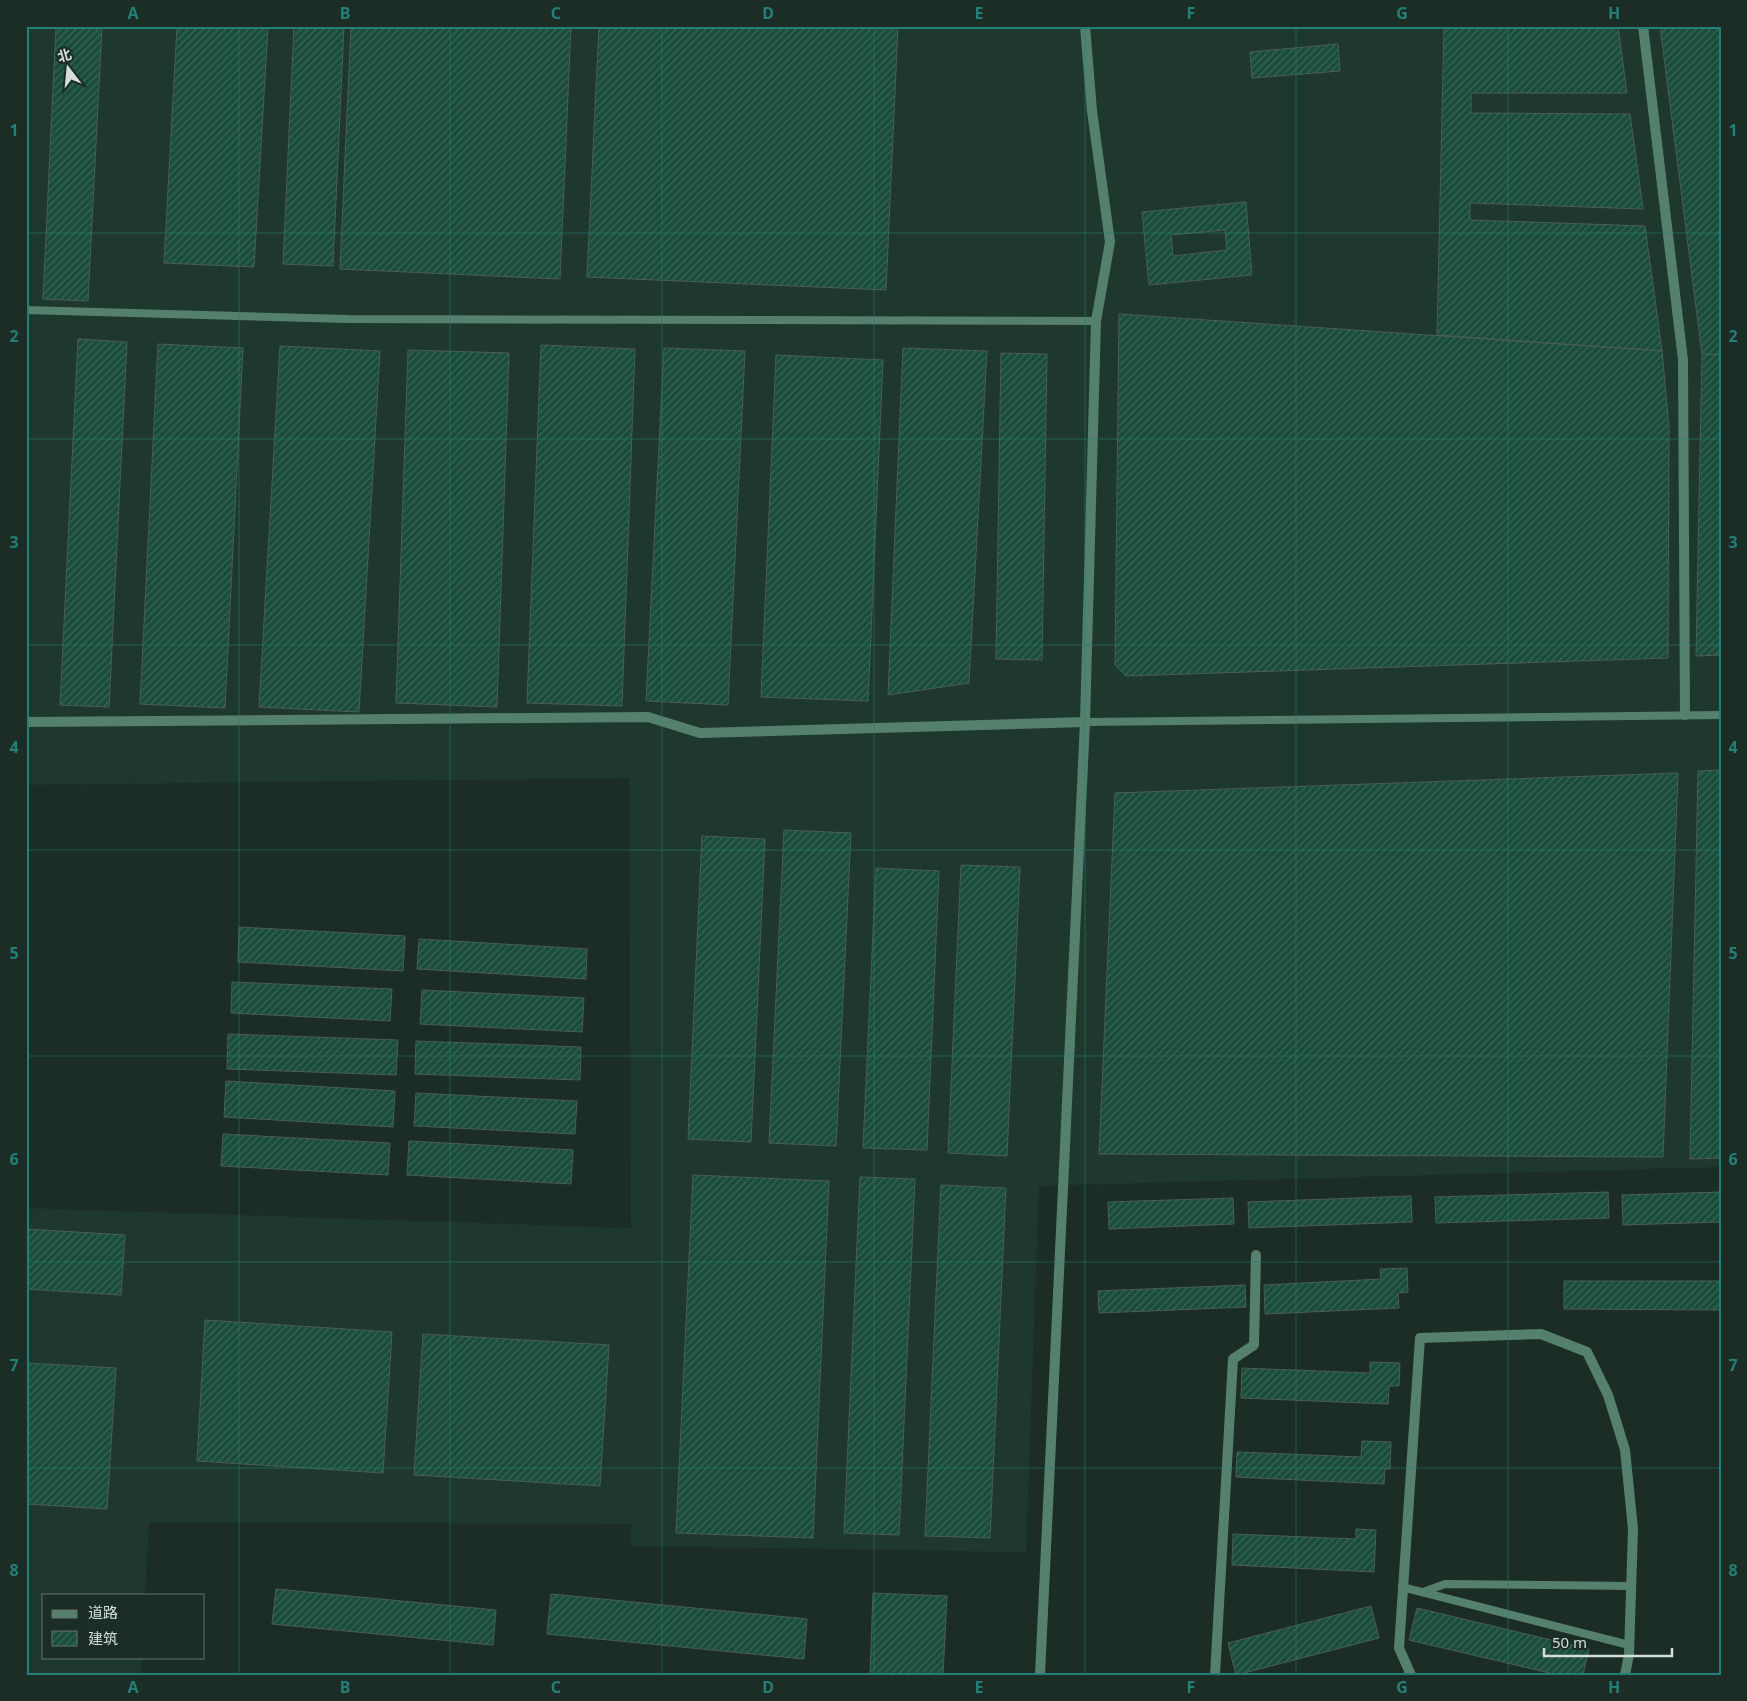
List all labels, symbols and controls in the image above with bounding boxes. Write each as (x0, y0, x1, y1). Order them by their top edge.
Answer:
text: A (127, 2, 139, 24)
text: B (340, 2, 350, 24)
text: C (551, 2, 561, 24)
text: D (762, 2, 774, 24)
text: E (975, 2, 984, 24)
text: F (1187, 2, 1195, 24)
text: G (1396, 2, 1408, 24)
text: H (1608, 2, 1620, 24)
north arrow (42, 42, 92, 92)
text: 北 (55, 44, 74, 66)
text: 1 (9, 119, 19, 141)
text: 1 (1728, 119, 1738, 141)
text: 2 (9, 325, 19, 347)
text: 2 (1728, 325, 1738, 347)
text: 3 (9, 531, 19, 553)
text: 3 (1728, 531, 1738, 553)
text: 4 (9, 736, 19, 758)
text: 4 (1728, 736, 1738, 758)
text: 5 (9, 942, 19, 964)
text: 5 (1728, 942, 1738, 964)
text: 6 (9, 1148, 19, 1170)
text: 6 (1728, 1148, 1738, 1170)
text: 7 (9, 1354, 19, 1376)
text: 7 (1728, 1354, 1738, 1376)
text: 8 (9, 1559, 19, 1581)
text: 8 (1728, 1559, 1738, 1581)
legend (42, 1594, 205, 1658)
text: 道路 (88, 1602, 118, 1622)
scale bar (1544, 1626, 1672, 1658)
text: 建筑 (88, 1628, 118, 1648)
text: 50 m (1552, 1632, 1587, 1652)
text: A (127, 1676, 139, 1698)
text: B (340, 1676, 350, 1698)
text: C (551, 1676, 561, 1698)
text: D (762, 1676, 774, 1698)
text: E (975, 1676, 984, 1698)
text: F (1187, 1676, 1195, 1698)
text: G (1396, 1676, 1408, 1698)
text: H (1608, 1676, 1620, 1698)

